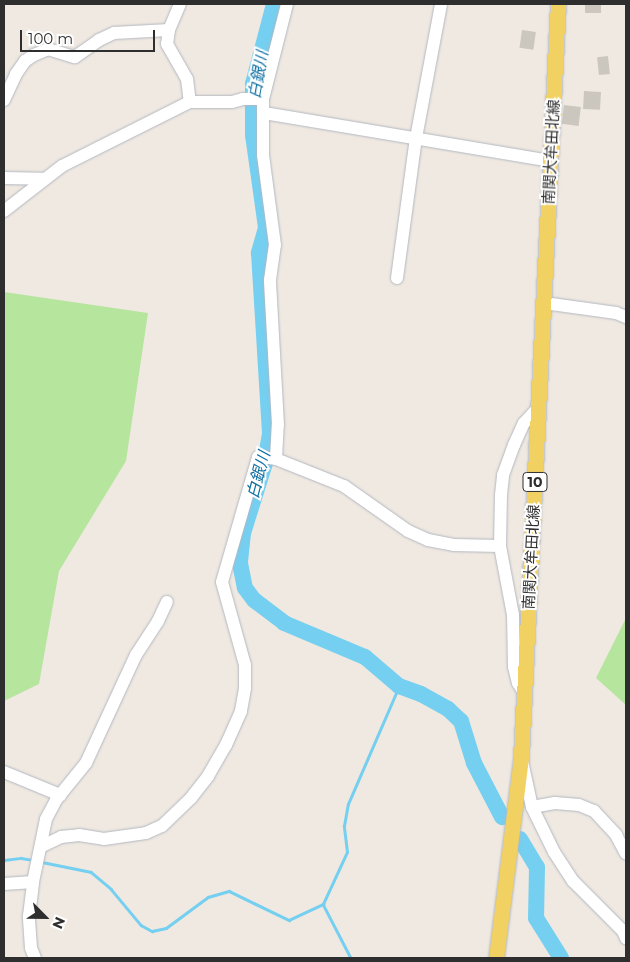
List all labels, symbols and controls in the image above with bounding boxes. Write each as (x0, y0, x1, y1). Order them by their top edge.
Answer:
scale bar (22, 20, 158, 52)
text: 100 m (28, 29, 73, 48)
water label: 白銀川 (245, 50, 273, 100)
street label: 南関大牟田北線 (539, 99, 563, 205)
water label: 白銀川 (244, 449, 274, 501)
road number: 10 (522, 471, 548, 494)
street label: 南関大牟田北線 (519, 504, 543, 610)
north arrow (20, 892, 70, 942)
text: N (48, 914, 69, 932)

